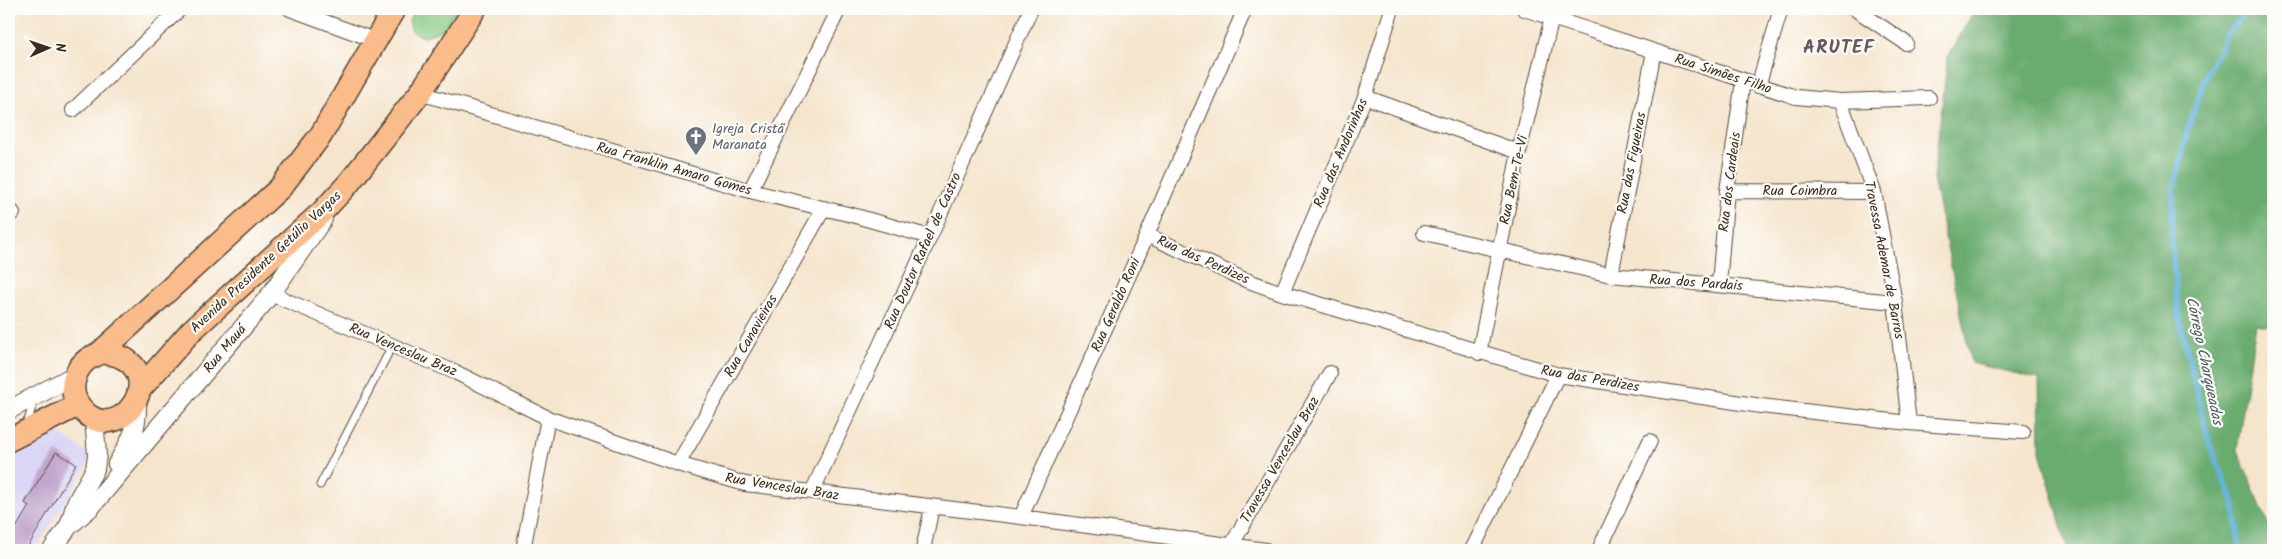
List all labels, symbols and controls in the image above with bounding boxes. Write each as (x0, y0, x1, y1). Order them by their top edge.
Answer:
north arrow (22, 22, 72, 72)
district label: ARUTEF (1803, 33, 1876, 63)
text: N (49, 43, 71, 53)
street label: Rua Simões Filho (1672, 48, 1774, 100)
street label: Rua das Andorinhas (1308, 95, 1374, 211)
street label: Rua das Figueiras (1611, 110, 1653, 216)
place label: Igreja Cristã Maranata (712, 118, 785, 156)
church icon: Igreja Cristã Maranata (684, 125, 708, 156)
street label: Rua dos Cardeais (1713, 131, 1747, 233)
street label: Rua Bem-Te-Vi (1494, 133, 1534, 227)
street label: Rua Franklin Amaro Gomes (594, 136, 754, 202)
street label: Rua Doutor Rafael de Castro (879, 169, 967, 333)
street label: Travessa Ademar de Barros (1858, 179, 1910, 341)
street label: Rua Coimbra (1763, 180, 1837, 202)
street label: Avenida Presidente Getúlio Vargas (185, 186, 347, 338)
street label: Rua das Perdizes (1153, 230, 1253, 290)
street label: Rua Geraldo Roni (1085, 254, 1147, 356)
street label: Rua dos Pardais (1649, 269, 1744, 297)
street label: Rua Canavieiras (718, 291, 784, 381)
water label: Córrego Charqueadas (2179, 295, 2230, 429)
street label: Rua Venceslau Braz (346, 317, 460, 383)
street label: Rua Mauá (198, 319, 253, 378)
street label: Rua das Perdizes (1539, 360, 1641, 398)
street label: Travessa Venceslau Braz (1235, 392, 1325, 528)
street label: Rua Venceslau Braz (723, 467, 841, 507)

